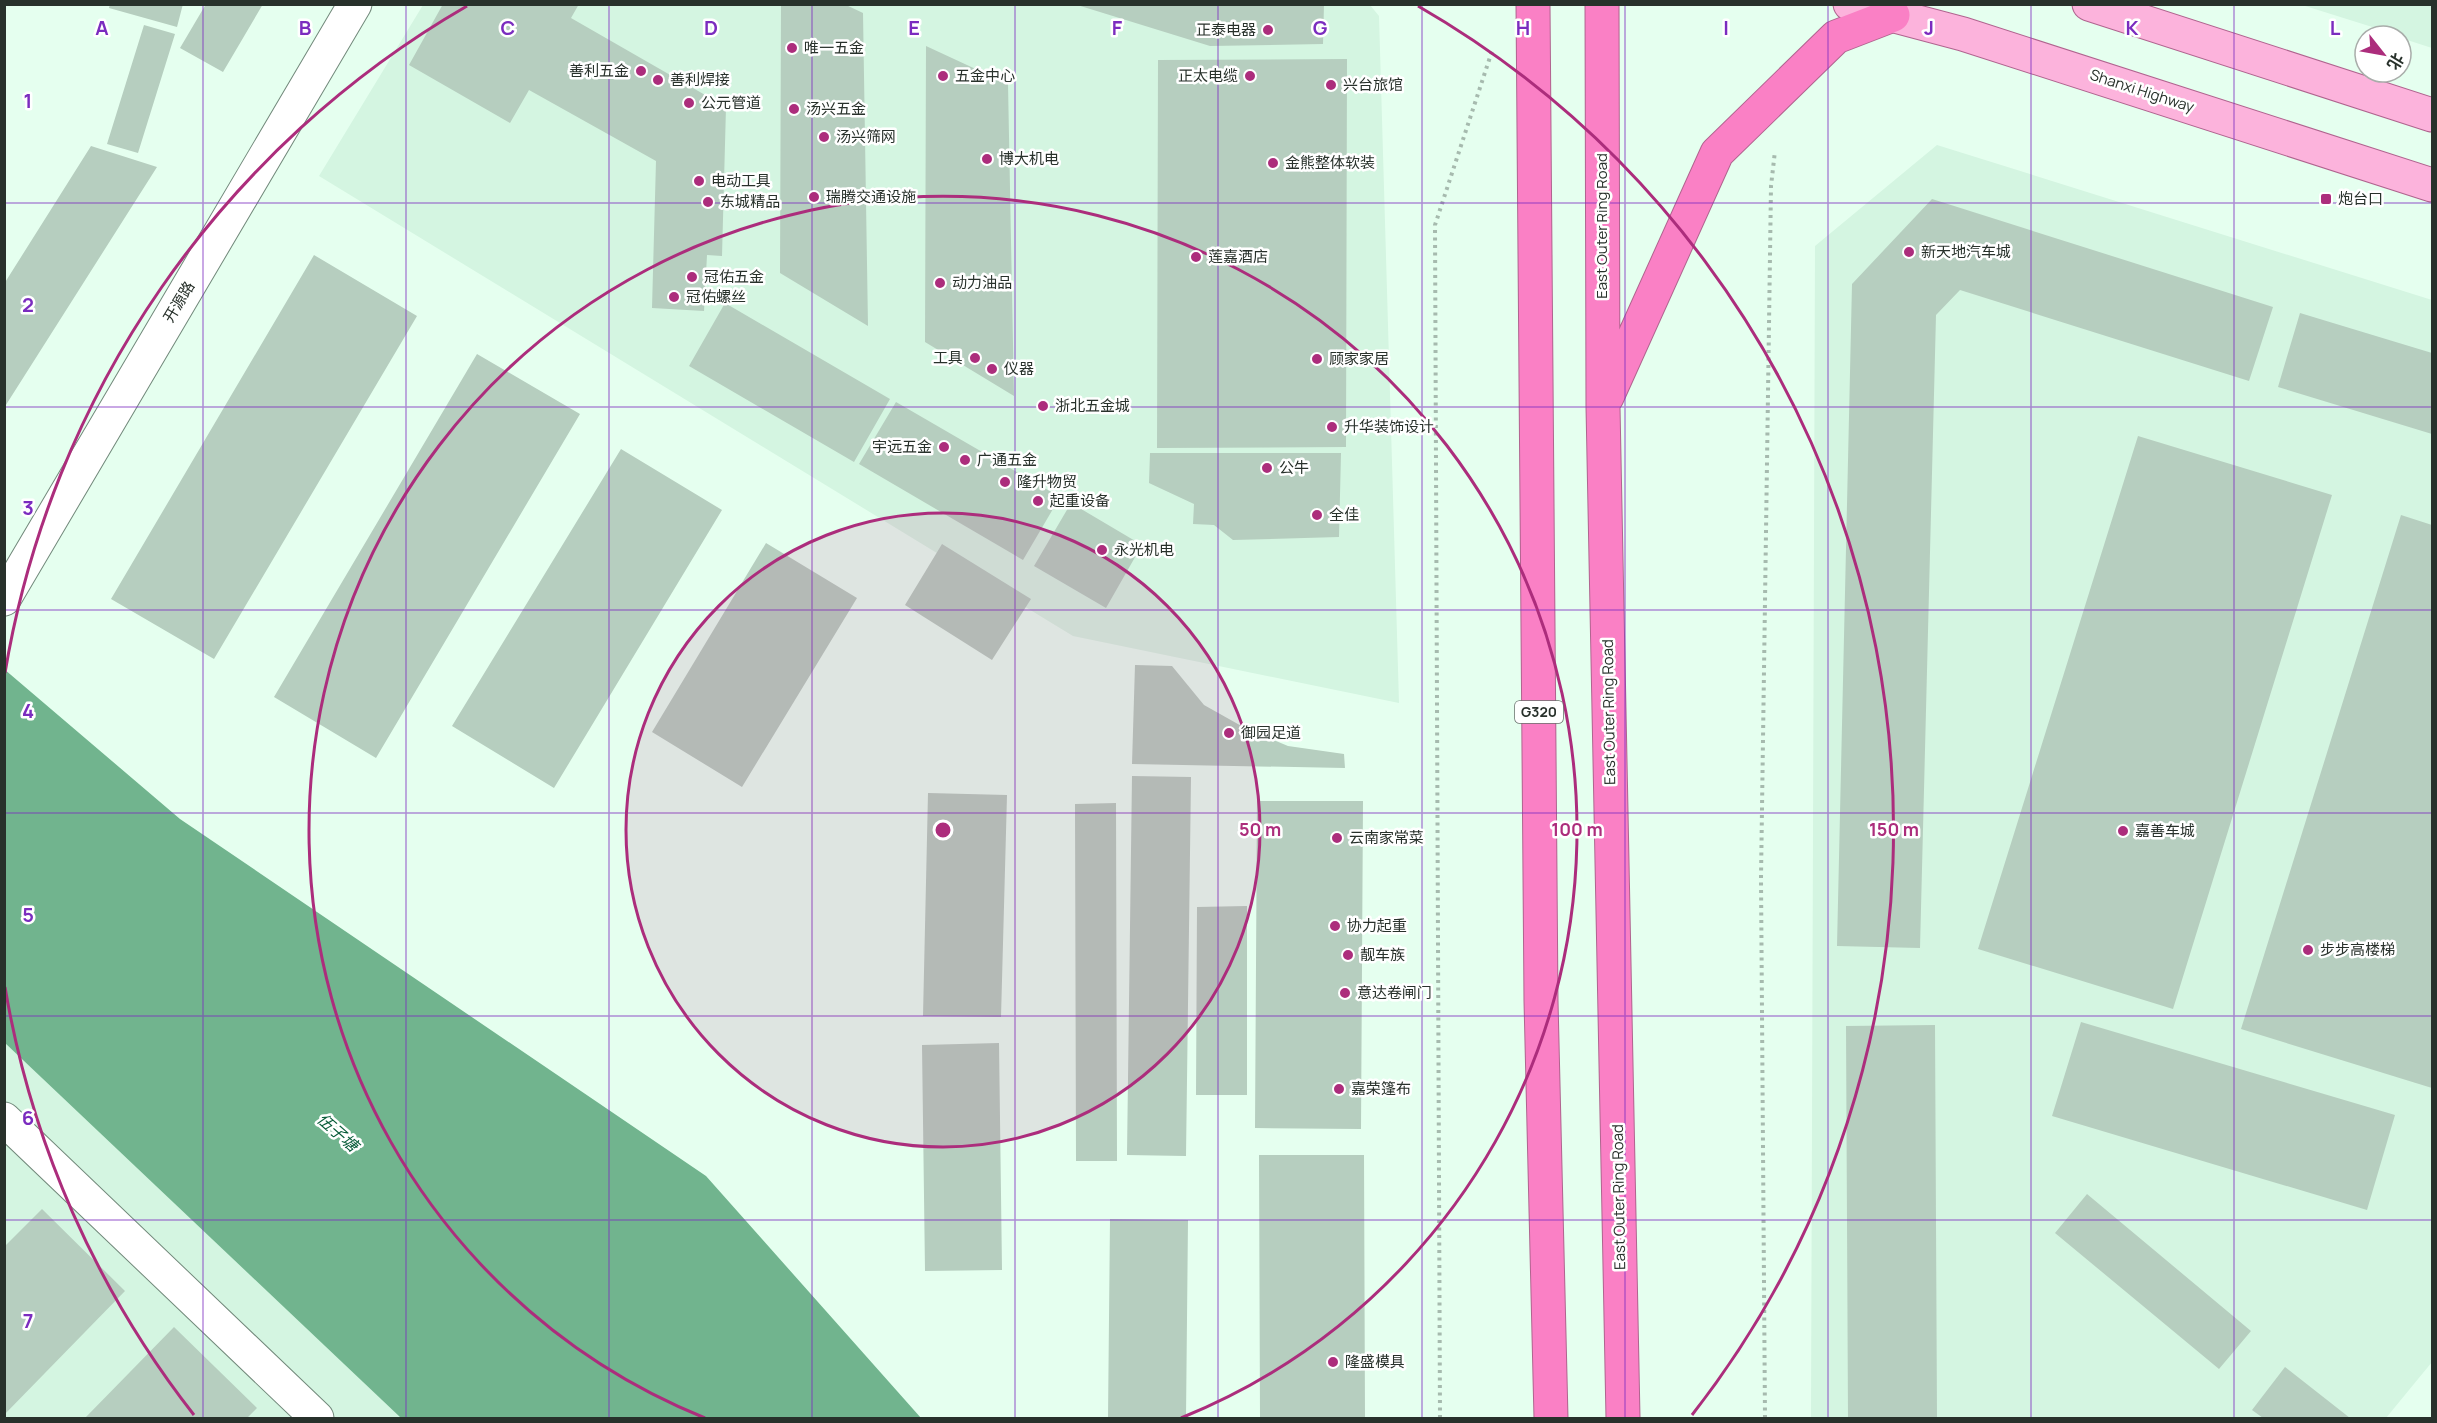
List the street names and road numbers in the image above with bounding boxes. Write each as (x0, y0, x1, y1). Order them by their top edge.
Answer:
street label: Shanxi Highway (2087, 64, 2197, 117)
street label: East Outer Ring Road (1591, 153, 1612, 299)
street label: 开源路 (158, 277, 199, 326)
street label: East Outer Ring Road (1597, 639, 1620, 785)
road number: G320 (1515, 701, 1563, 723)
street label: East Outer Ring Road (1607, 1124, 1630, 1270)

